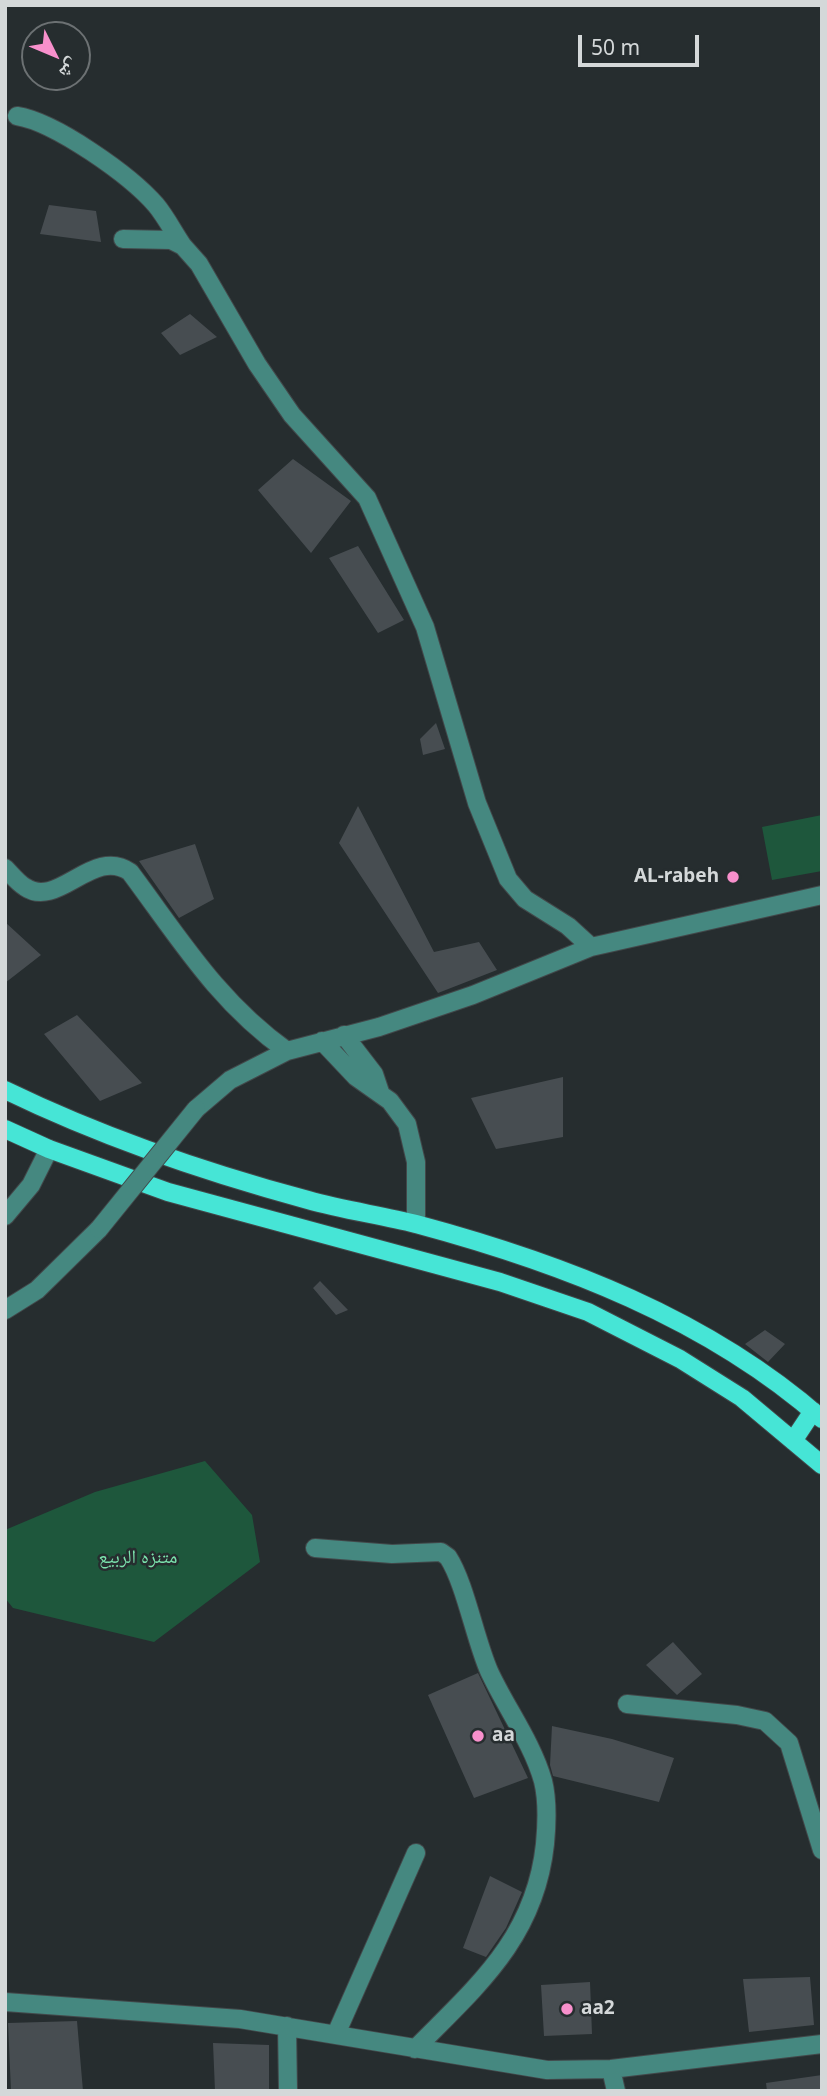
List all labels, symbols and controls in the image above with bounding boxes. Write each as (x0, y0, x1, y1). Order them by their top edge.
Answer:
north arrow (21, 21, 91, 91)
scale bar (582, 21, 703, 65)
text: 50 m (591, 33, 640, 61)
text: ش (54, 53, 86, 85)
place label: AL-rabeh (634, 866, 719, 888)
marker: AL-rabeh (725, 869, 741, 885)
park label: متنزه الربيع (99, 1547, 177, 1569)
place label: aa (492, 1725, 515, 1747)
marker: aa (470, 1728, 486, 1744)
place label: aa2 (581, 1998, 615, 2020)
marker: aa2 (559, 2001, 575, 2017)

